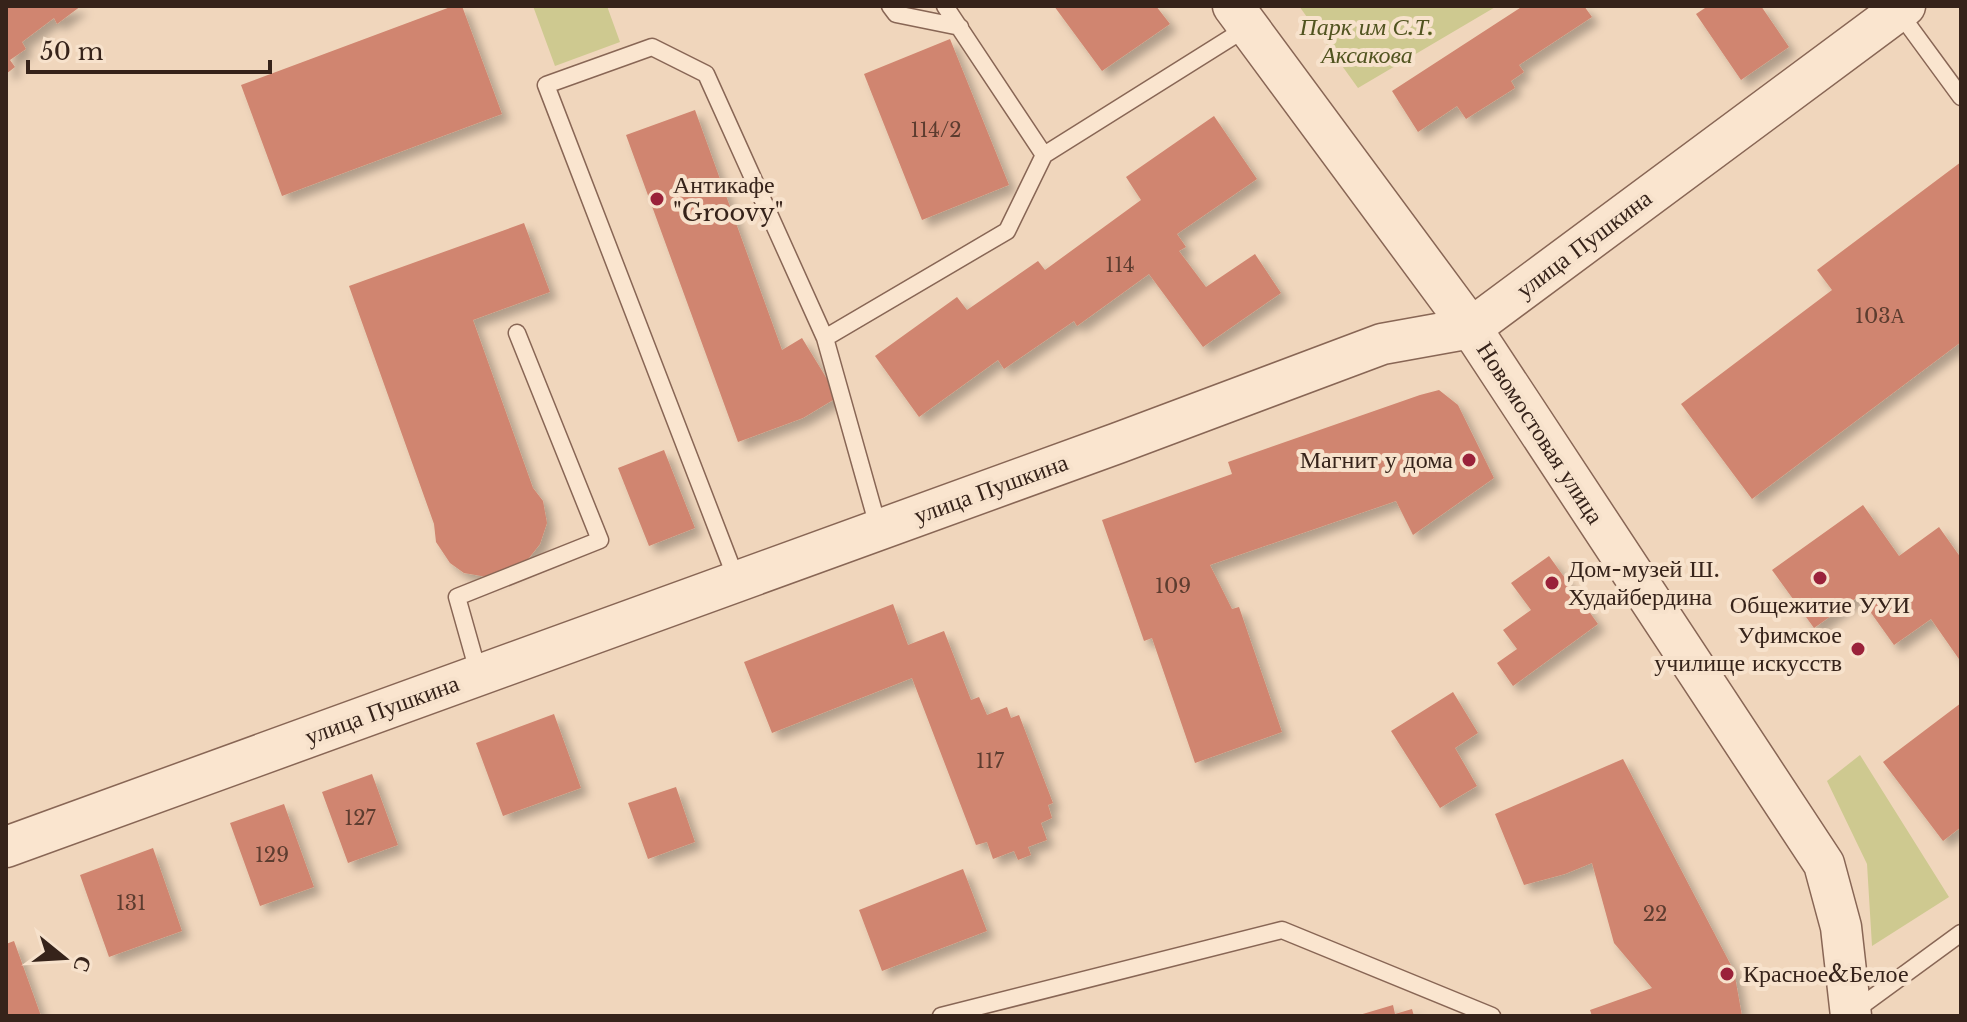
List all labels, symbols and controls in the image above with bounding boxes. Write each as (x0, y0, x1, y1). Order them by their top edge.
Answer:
park label: Парк им С.Т. Аксакова (1298, 12, 1435, 69)
scale bar (28, 24, 270, 74)
text: 50 m (40, 37, 104, 66)
house number: 114/2 (910, 118, 962, 142)
place label: Антикафе "Groovy" (673, 170, 784, 227)
street label: улица Пушкина (1510, 183, 1657, 304)
marker: Антикафе "Groovy" (648, 190, 666, 208)
house number: 114 (1105, 253, 1135, 277)
house number: 103А (1855, 304, 1906, 328)
street label: Новомостовая улица (1471, 336, 1610, 530)
place label: Магнит у дома (1300, 445, 1453, 474)
street label: улица Пушкина (910, 447, 1072, 530)
marker: Магнит у дома (1460, 451, 1478, 469)
place label: Дом-музей Ш. Худайбердина (1568, 554, 1720, 611)
marker: Общежитие УУИ (1811, 569, 1829, 587)
house number: 109 (1155, 574, 1191, 598)
marker: Дом-музей Ш. Худайбердина (1543, 574, 1561, 592)
place label: Общежитие УУИ (1730, 590, 1910, 619)
place label: Уфимское училище искусств (1654, 620, 1842, 677)
marker: Уфимское училище искусств (1849, 640, 1867, 658)
street label: улица Пушкина (301, 668, 463, 751)
house number: 117 (976, 749, 1005, 773)
house number: 127 (344, 806, 377, 830)
house number: 129 (255, 843, 289, 867)
house number: 131 (116, 891, 146, 915)
house number: 22 (1643, 902, 1667, 926)
north arrow (24, 918, 104, 998)
text: С (67, 952, 98, 976)
place label: Красное&Белое (1743, 959, 1909, 988)
marker: Красное&Белое (1718, 965, 1736, 983)

